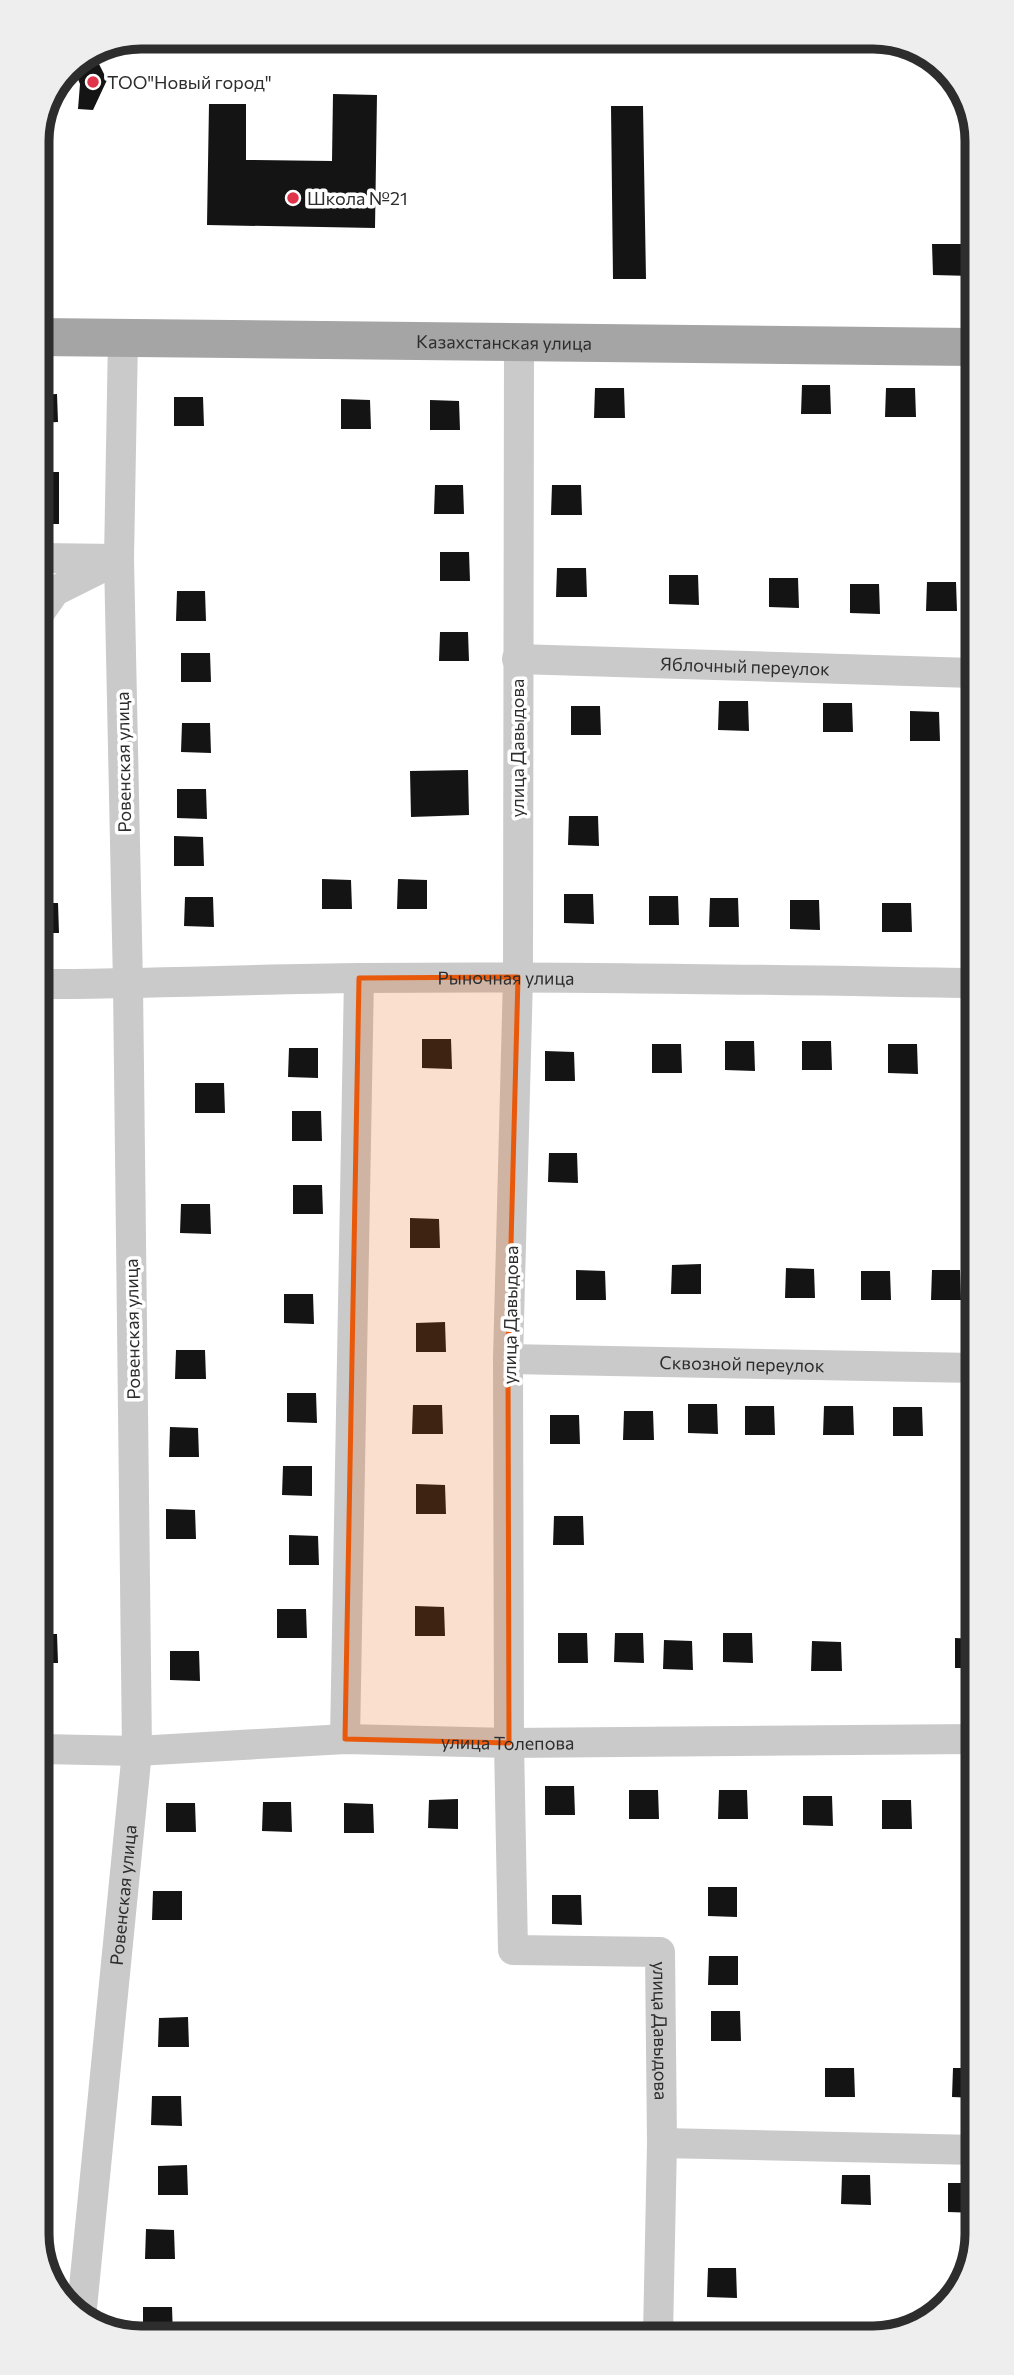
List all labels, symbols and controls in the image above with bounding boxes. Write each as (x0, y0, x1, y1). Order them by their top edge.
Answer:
place label: ТОО"Новый город" (107, 71, 272, 93)
marker: ТОО"Новый город" (85, 74, 101, 90)
place label: Школа №21 (307, 187, 408, 209)
marker: Школа №21 (285, 190, 301, 206)
street label: Казахстанская улица (416, 330, 592, 354)
street label: Яблочный переулок (660, 652, 830, 680)
street label: улица Давыдова (506, 679, 528, 817)
street label: Ровенская улица (111, 691, 135, 833)
street label: Рыночная улица (438, 966, 574, 989)
street label: улица Давыдова (498, 1245, 522, 1385)
street label: Ровенская улица (120, 1258, 144, 1400)
street label: Сквозной переулок (659, 1351, 825, 1376)
street label: улица Толепова (441, 1730, 574, 1754)
street label: Ровенская улица (105, 1824, 141, 1966)
street label: улица Давыдова (649, 1961, 673, 2100)

